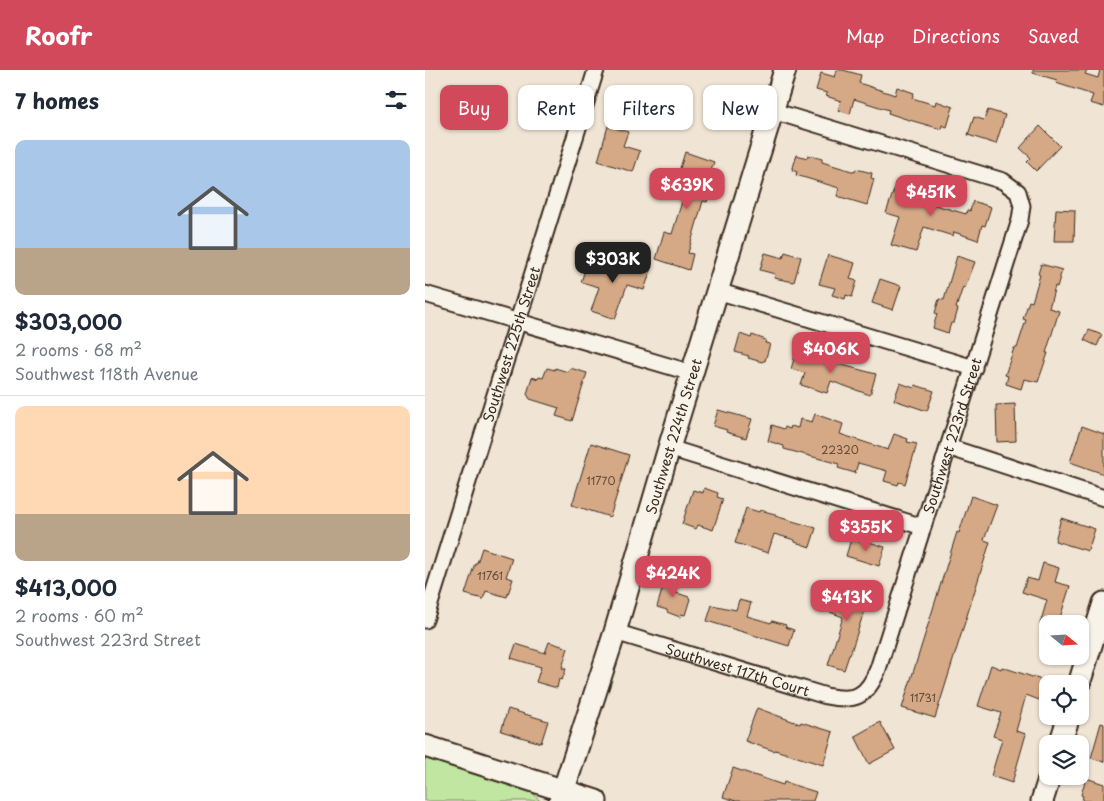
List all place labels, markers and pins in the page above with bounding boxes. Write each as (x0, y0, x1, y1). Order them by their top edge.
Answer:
pin: $639K (652, 168, 722, 210)
pin: $451K (896, 174, 966, 217)
pin: $303K (578, 242, 648, 284)
pin: $406K (796, 332, 866, 374)
pin: $355K (831, 510, 901, 552)
pin: $424K (638, 556, 708, 598)
pin: $413K (812, 580, 882, 622)

